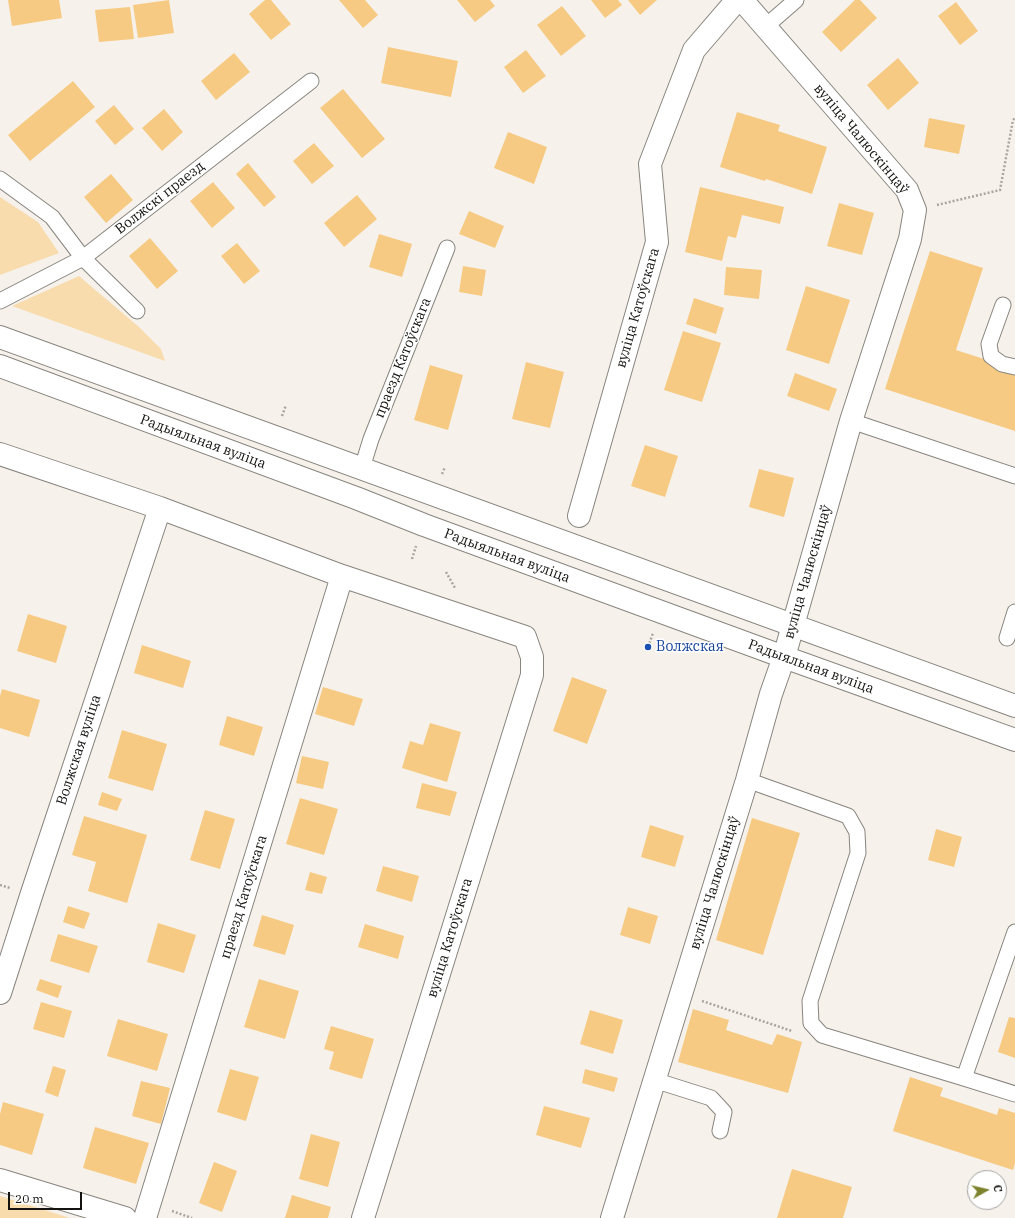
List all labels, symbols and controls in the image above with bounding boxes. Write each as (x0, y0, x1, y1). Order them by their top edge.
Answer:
street label: вуліца Чалюскінцаў (810, 80, 912, 198)
street label: Волжскі праезд (112, 158, 208, 238)
street label: вуліца Катоўскага (613, 246, 663, 370)
street label: праезд Катоўскага (371, 295, 435, 421)
street label: Радыяльная вуліца (138, 411, 268, 473)
street label: вуліца Чалюскінцаў (781, 503, 835, 641)
street label: Радыяльная вуліца (442, 525, 572, 587)
street label: Радыяльная вуліца (746, 636, 876, 698)
place label: Волжская (656, 639, 724, 655)
marker: Волжская (643, 642, 653, 652)
street label: Волжская вуліца (53, 693, 105, 807)
street label: вуліца Чалюскінцаў (687, 814, 743, 952)
street label: праезд Катоўскага (217, 833, 271, 961)
street label: вуліца Катоўскага (424, 876, 476, 1000)
north arrow (967, 1170, 1007, 1210)
scale bar (10, 1184, 84, 1210)
text: С (990, 1184, 1005, 1193)
text: 20 m (15, 1191, 44, 1206)

